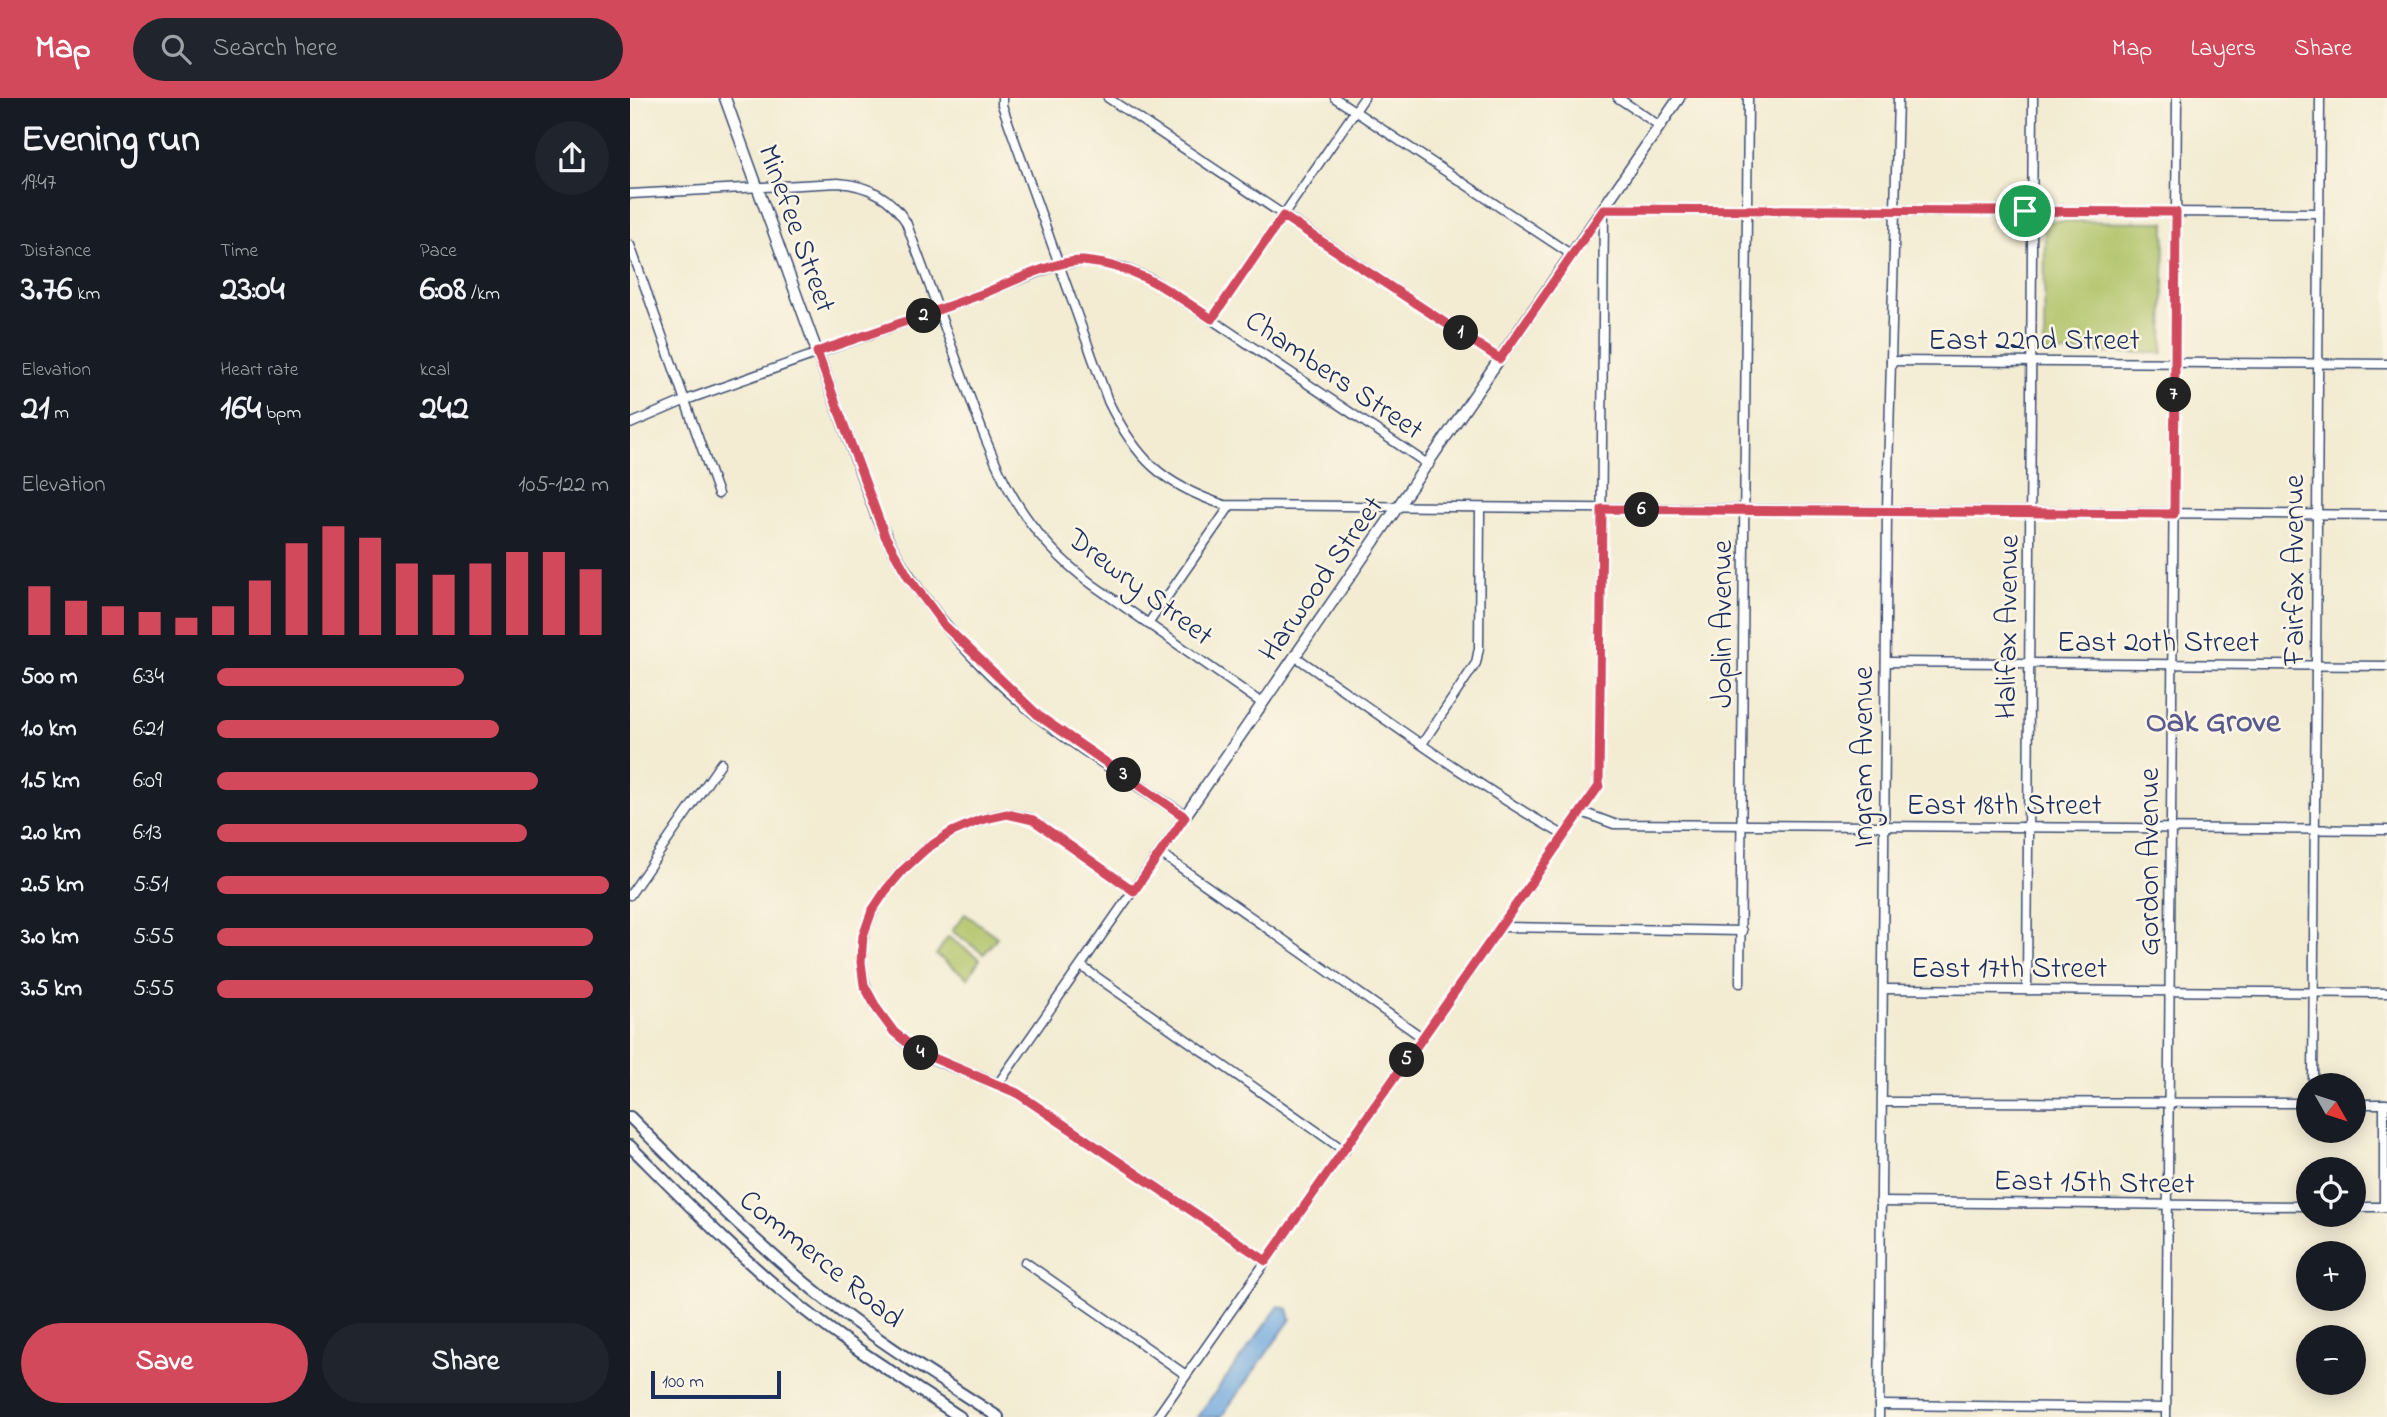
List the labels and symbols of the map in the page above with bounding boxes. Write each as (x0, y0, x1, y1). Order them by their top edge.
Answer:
street label: Minefee Street (744, 139, 846, 319)
pin (1995, 181, 2055, 241)
pin: 2 (906, 298, 942, 333)
street label: Chambers Street (1235, 300, 1431, 453)
pin: 1 (1444, 316, 1478, 350)
street label: East 22nd Street (1928, 320, 2140, 364)
pin: 7 (2156, 378, 2192, 412)
street label: Fairfax Avenue (2274, 474, 2318, 667)
street label: Harwood Street (1249, 488, 1396, 672)
pin: 6 (1625, 492, 1660, 528)
street label: Drewry Street (1056, 518, 1222, 658)
street label: Halifax Avenue (1985, 534, 2033, 720)
street label: Joplin Avenue (1702, 539, 1746, 708)
street label: East 20th Street (2057, 622, 2259, 666)
street label: Ingram Avenue (1843, 666, 1887, 848)
district label: Oak Grove (2146, 700, 2282, 747)
pin: 3 (1106, 758, 1142, 792)
street label: Gordon Avenue (2129, 767, 2173, 956)
street label: East 18th Street (1906, 785, 2102, 829)
street label: East 17th Street (1911, 948, 2107, 992)
pin: 4 (904, 1035, 938, 1070)
pin: 5 (1390, 1042, 1424, 1077)
north arrow (2296, 1073, 2366, 1143)
street label: East 15th Street (1993, 1160, 2195, 1208)
street label: Commerce Road (728, 1180, 912, 1341)
scale bar (651, 1368, 780, 1400)

